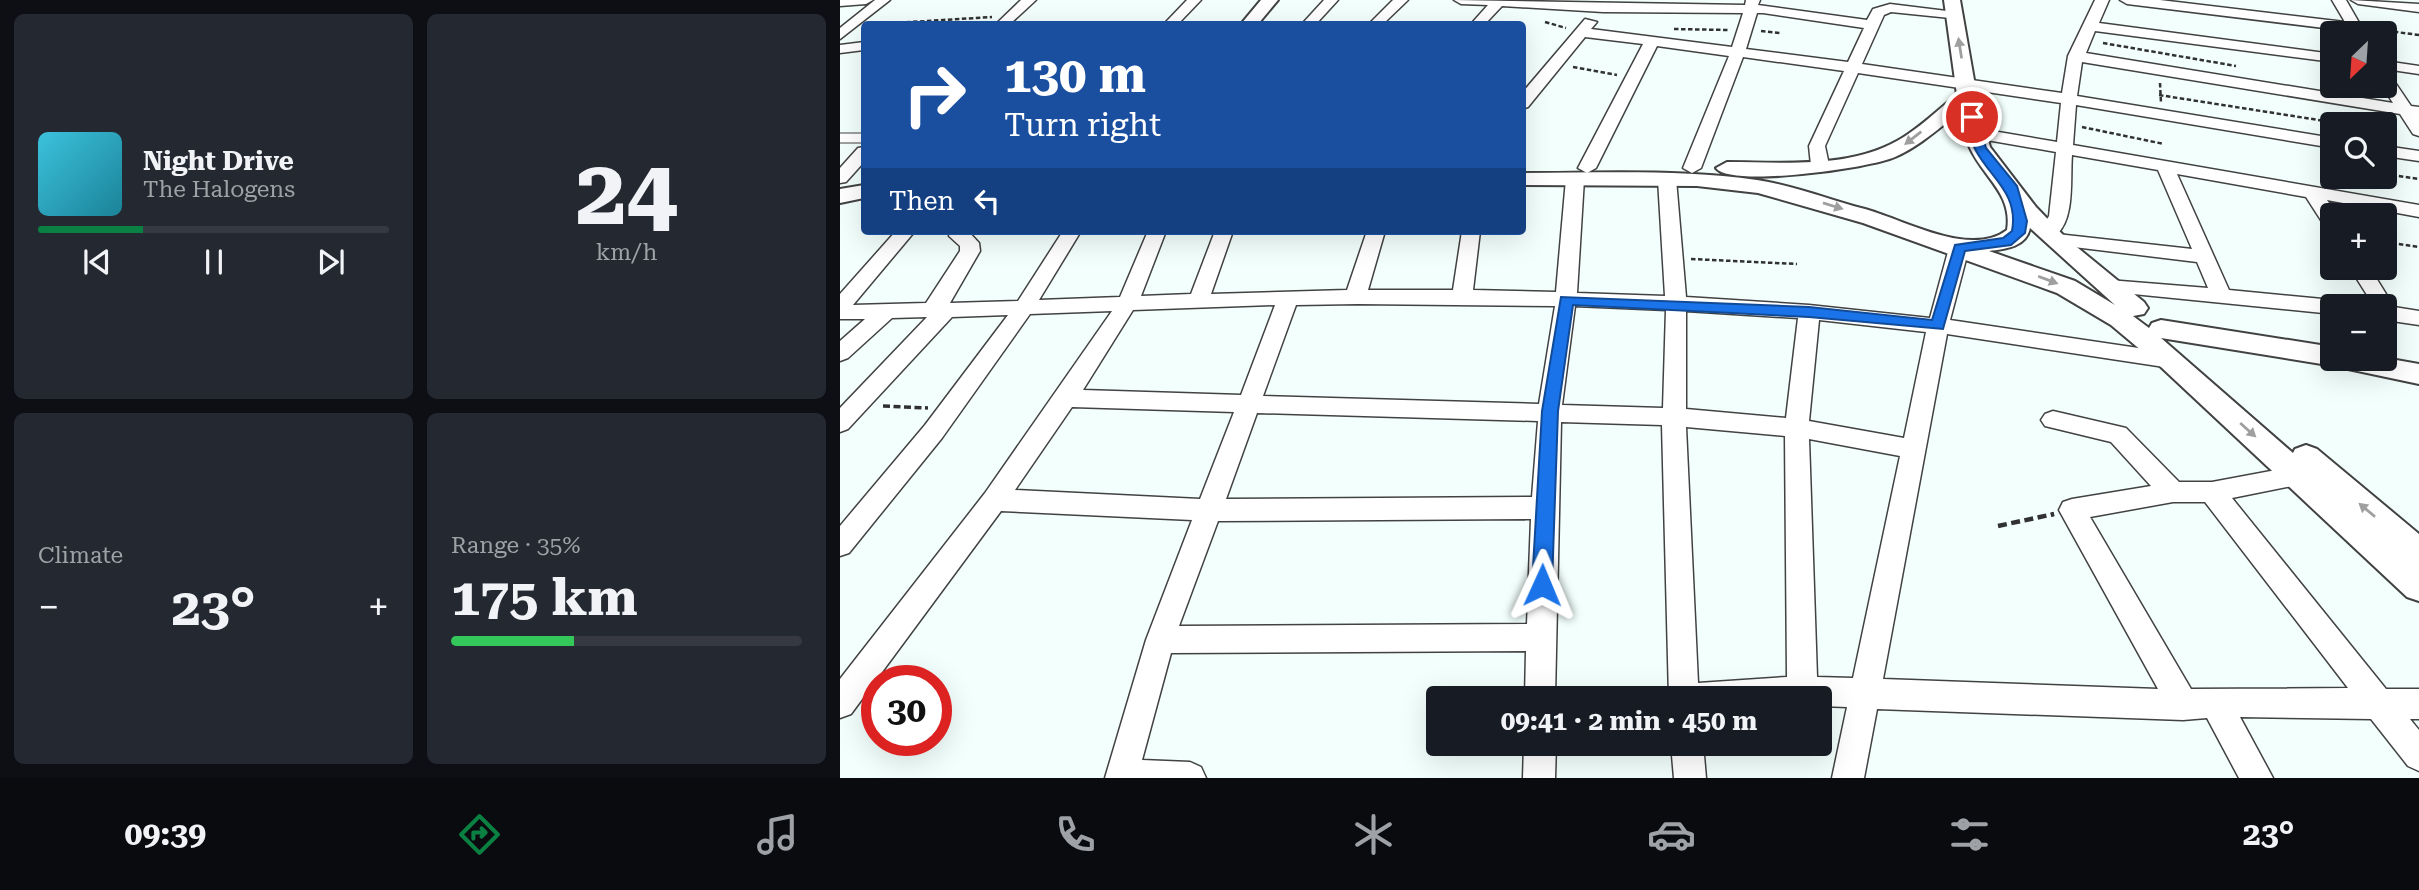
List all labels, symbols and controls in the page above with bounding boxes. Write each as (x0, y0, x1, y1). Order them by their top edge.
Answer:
north arrow (2320, 21, 2398, 98)
map controls (2320, 21, 2397, 371)
one-way arrow (1954, 37, 1965, 59)
text: 130 m (1004, 47, 1146, 104)
icon: right (889, 49, 980, 140)
pin (1942, 87, 2002, 147)
icon: arrive (1953, 98, 1991, 136)
text: Turn right (1004, 106, 1161, 144)
button: search (2320, 112, 2397, 189)
one-way arrow (1904, 131, 1922, 146)
text: 24 (576, 140, 677, 246)
text: Night Drive (143, 146, 294, 176)
text: The Halogens (143, 176, 295, 203)
icon: left (968, 182, 1006, 220)
text: Then (889, 186, 954, 216)
one-way arrow (1823, 201, 1844, 211)
button: + (2320, 203, 2397, 280)
text: km/h (596, 239, 657, 266)
icon: previous (78, 243, 116, 281)
icon: pause (195, 243, 233, 281)
icon: next (312, 243, 350, 281)
one-way arrow (2037, 275, 2058, 286)
button: − (2320, 294, 2397, 371)
one-way arrow (2239, 422, 2257, 438)
one-way arrow (2358, 502, 2376, 518)
text: Range · 35% (451, 532, 580, 559)
text: Climate (38, 542, 123, 569)
position arrow (1505, 548, 1579, 622)
text: 175 km (451, 567, 638, 628)
text: 23° (171, 577, 256, 638)
text: − (38, 585, 59, 629)
text: + (368, 585, 389, 629)
speed limit sign: 30 (861, 665, 952, 756)
text: 09:41 · 2 min · 450 m (1501, 706, 1757, 736)
icon: directions (455, 810, 504, 859)
icon: music (753, 810, 802, 859)
icon: phone (1051, 810, 1100, 859)
icon: climate (1349, 810, 1398, 859)
icon: car (1647, 810, 1696, 859)
icon: filters (1945, 810, 1994, 859)
text: 09:39 (124, 815, 206, 853)
text: 23° (2243, 815, 2295, 853)

